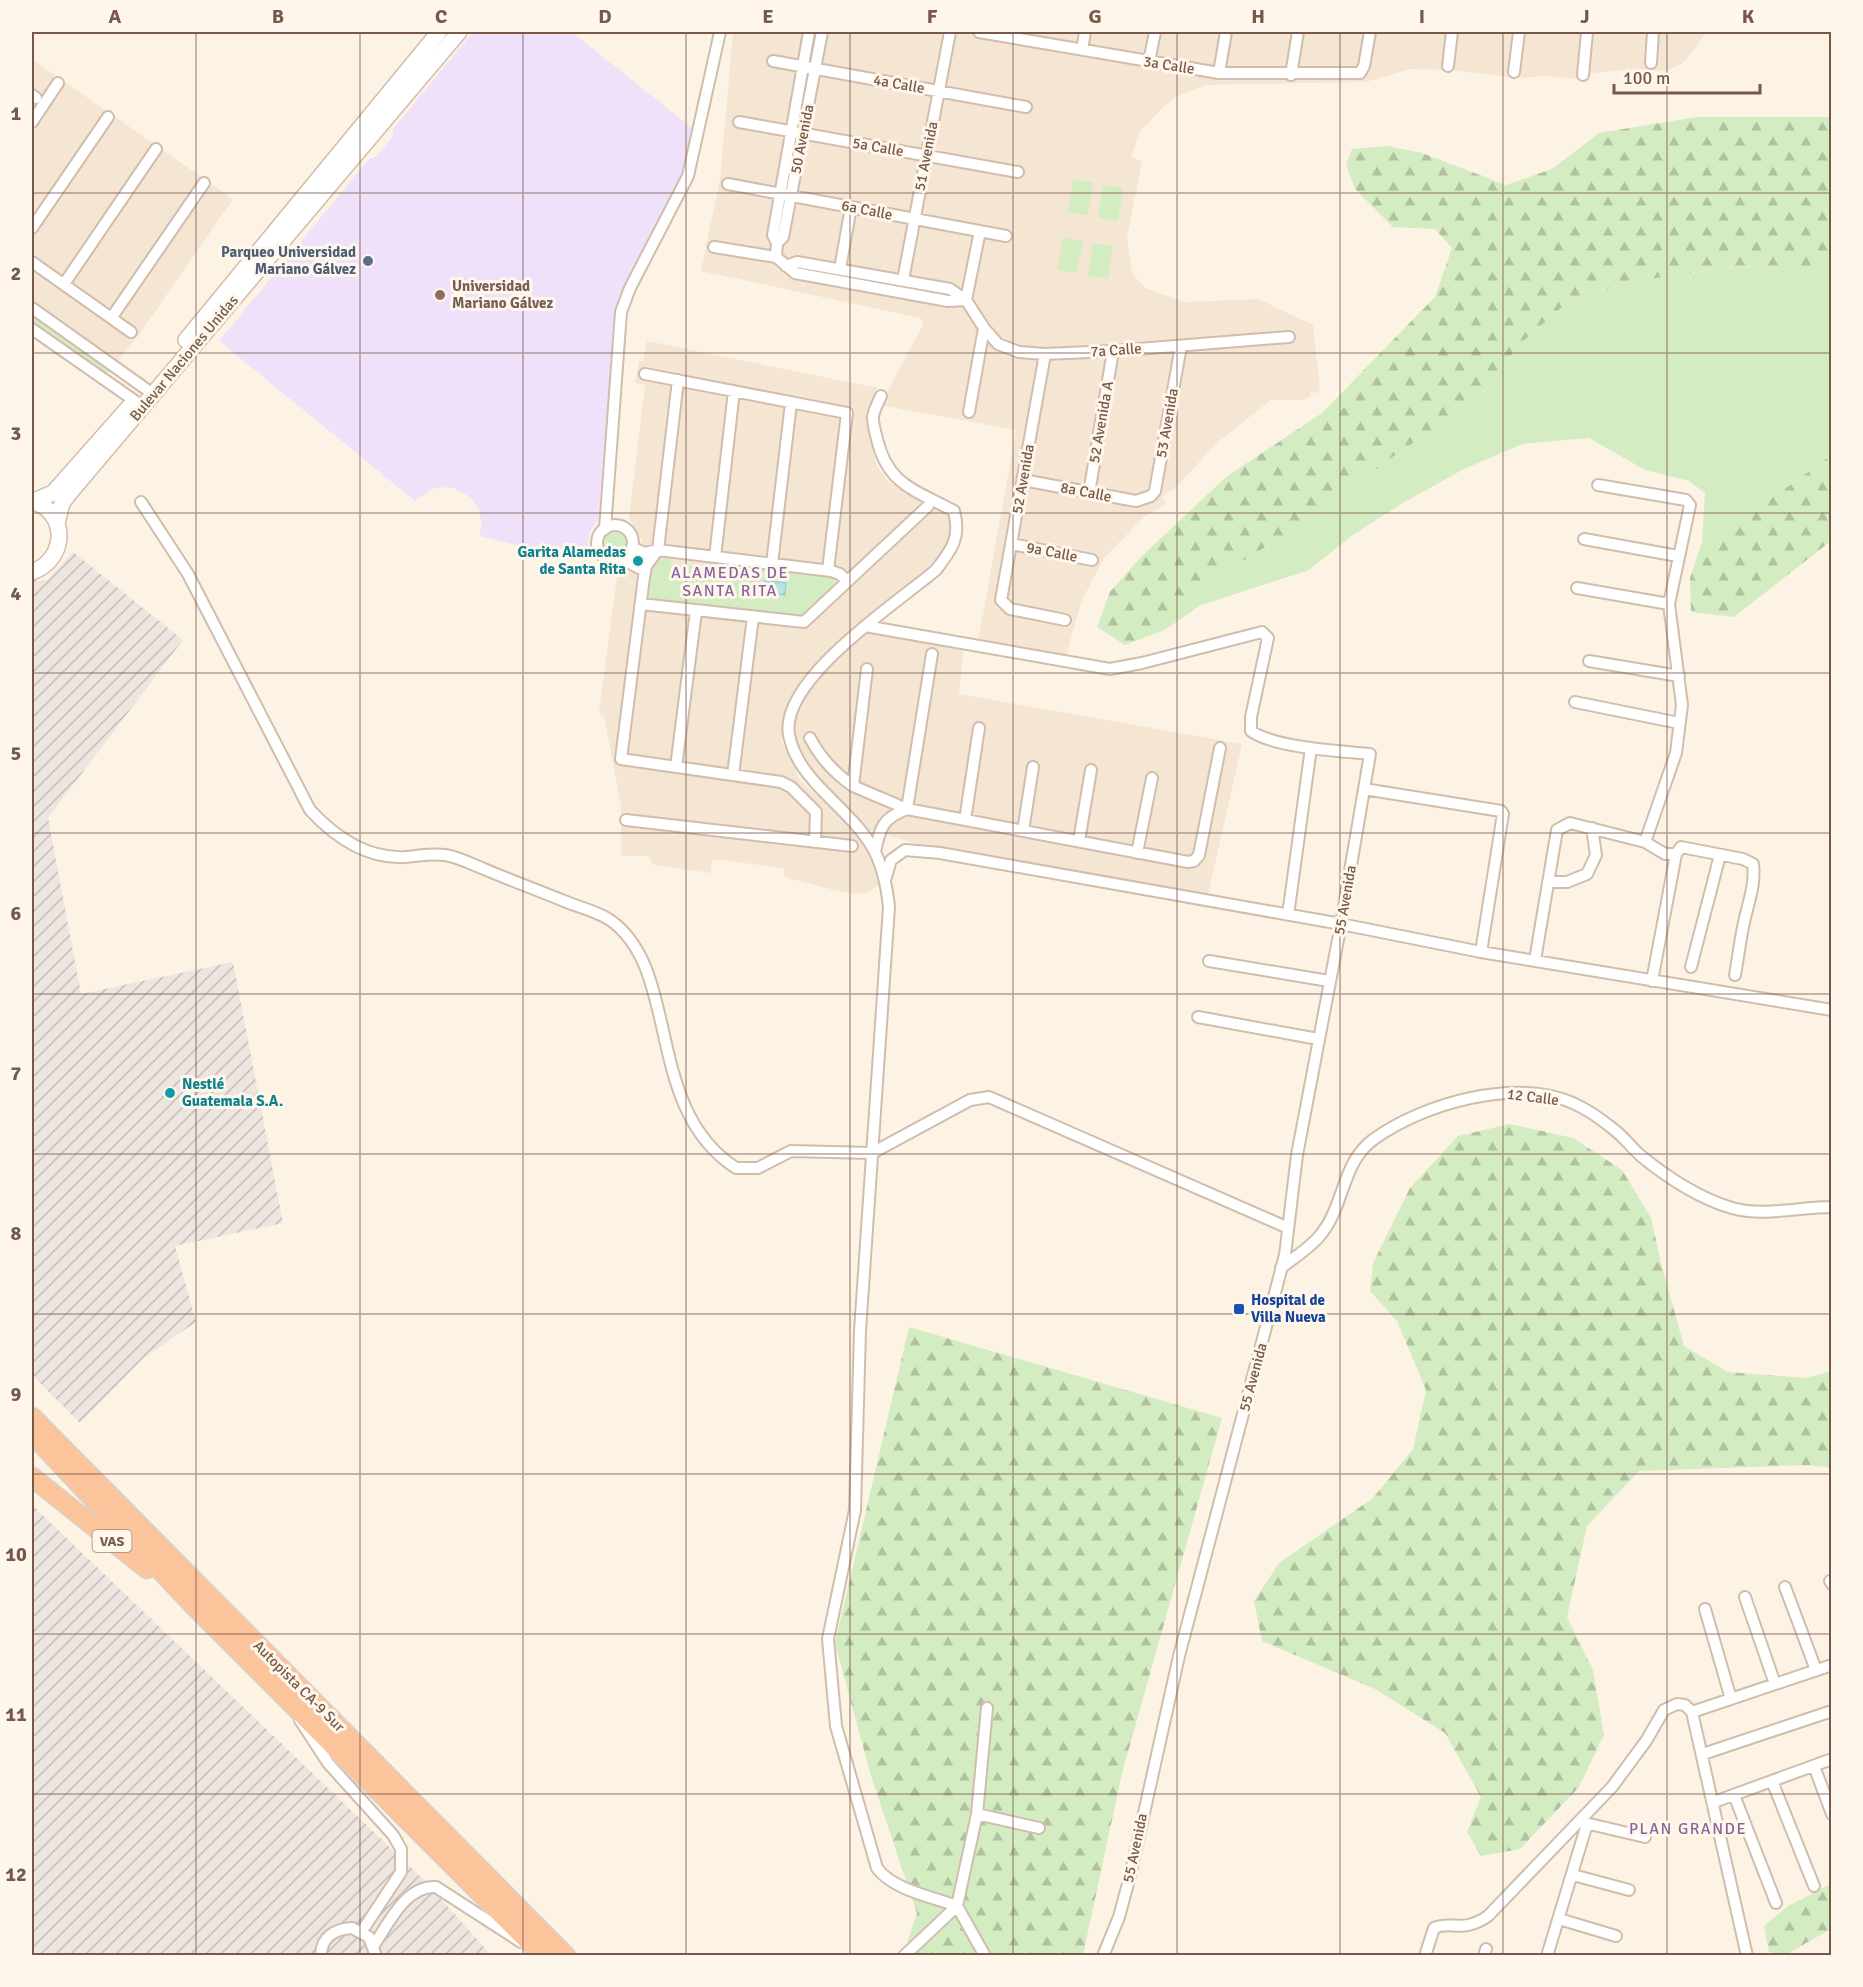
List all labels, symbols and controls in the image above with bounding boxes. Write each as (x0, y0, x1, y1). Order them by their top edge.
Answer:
text: A (109, 4, 122, 29)
text: B (272, 4, 284, 29)
text: C (435, 4, 447, 29)
text: D (598, 4, 612, 29)
text: E (762, 4, 774, 29)
text: F (927, 4, 938, 29)
text: G (1088, 4, 1102, 29)
text: H (1251, 4, 1265, 29)
text: I (1419, 4, 1425, 29)
text: J (1580, 4, 1590, 29)
text: K (1742, 4, 1755, 29)
street label: 3a Calle (1142, 52, 1196, 78)
scale bar (1614, 57, 1760, 95)
text: 100 m (1623, 67, 1670, 89)
street label: 4a Calle (872, 71, 926, 97)
text: 1 (11, 101, 22, 126)
street label: 50 Avenida (786, 103, 818, 175)
street label: 51 Avenida (910, 120, 942, 192)
street label: 5a Calle (851, 134, 905, 160)
street label: 6a Calle (840, 196, 894, 224)
place label: Parqueo Universidad Mariano Gálvez (221, 243, 356, 278)
marker: Parqueo Universidad Mariano Gálvez (361, 254, 375, 268)
text: 2 (11, 261, 21, 286)
place label: Universidad Mariano Gálvez (452, 277, 554, 312)
marker: Universidad Mariano Gálvez (433, 288, 447, 302)
street label: Bulevar Naciones Unidas (126, 291, 242, 425)
street label: 7a Calle (1090, 339, 1142, 361)
street label: 52 Avenida A (1085, 380, 1117, 464)
street label: 53 Avenida (1152, 387, 1182, 459)
text: 3 (11, 421, 21, 446)
street label: 52 Avenida (1008, 443, 1038, 515)
street label: 8a Calle (1059, 478, 1113, 506)
street label: 9a Calle (1025, 538, 1079, 566)
place label: Garita Alamedas de Santa Rita (517, 543, 626, 578)
marker: Garita Alamedas de Santa Rita (631, 554, 645, 568)
district label: ALAMEDAS DE SANTA RITA (671, 563, 789, 601)
text: 4 (11, 581, 22, 606)
text: 5 (11, 741, 21, 766)
street label: 55 Avenida (1330, 864, 1360, 936)
text: 6 (11, 901, 22, 926)
text: 7 (11, 1061, 22, 1086)
place label: Nestlé Guatemala S.A. (182, 1075, 283, 1110)
street label: 12 Calle (1506, 1085, 1560, 1109)
marker: Nestlé Guatemala S.A. (163, 1086, 177, 1100)
text: 8 (11, 1221, 22, 1246)
place label: Hospital de Villa Nueva (1251, 1291, 1326, 1326)
marker: Hospital de Villa Nueva (1232, 1302, 1246, 1316)
street label: 55 Avenida (1235, 1341, 1271, 1413)
text: 9 (11, 1382, 22, 1407)
road number: VAS (92, 1530, 132, 1552)
text: 10 (5, 1542, 27, 1567)
street label: Autopista CA-9 Sur (250, 1637, 349, 1736)
text: 11 (5, 1702, 27, 1727)
street label: 55 Avenida (1119, 1812, 1151, 1884)
district label: PLAN GRANDE (1629, 1819, 1747, 1839)
text: 12 (5, 1862, 27, 1887)

